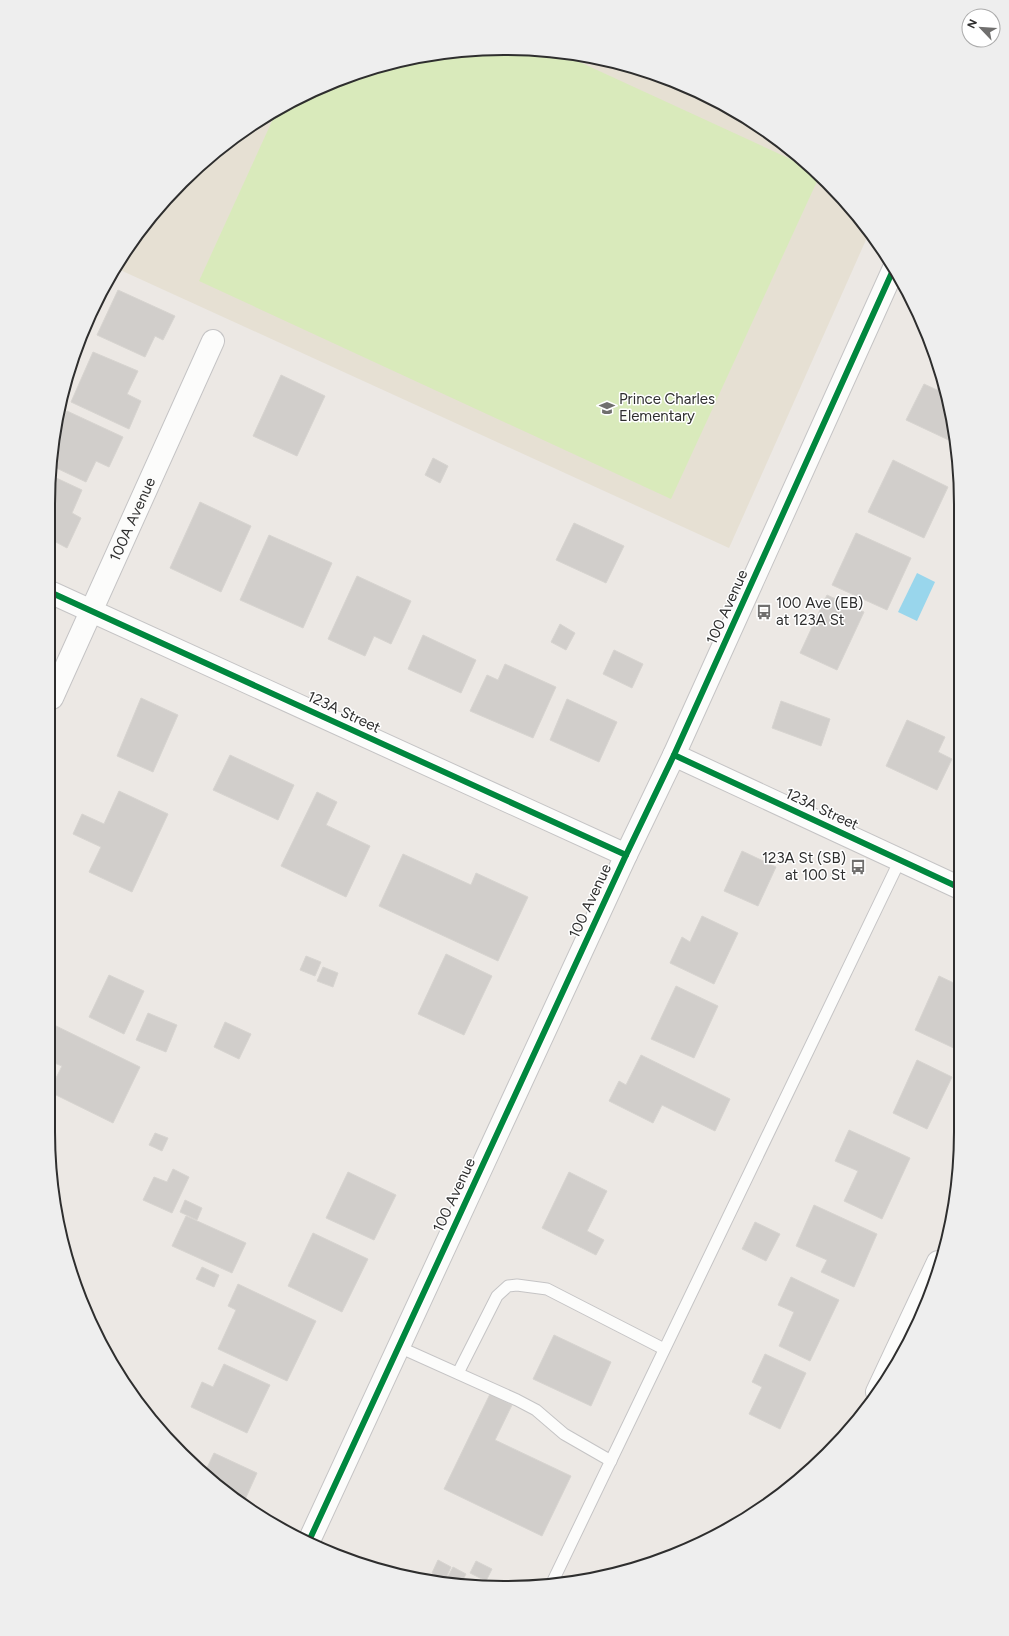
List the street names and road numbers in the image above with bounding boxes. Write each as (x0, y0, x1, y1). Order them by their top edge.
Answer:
street label: 100A Avenue (106, 475, 159, 564)
street label: 100 Avenue (703, 567, 751, 647)
street label: 123A Street (305, 687, 384, 737)
street label: 123A Street (783, 784, 862, 834)
street label: 100 Avenue (565, 861, 615, 941)
street label: 100 Avenue (429, 1155, 479, 1235)

